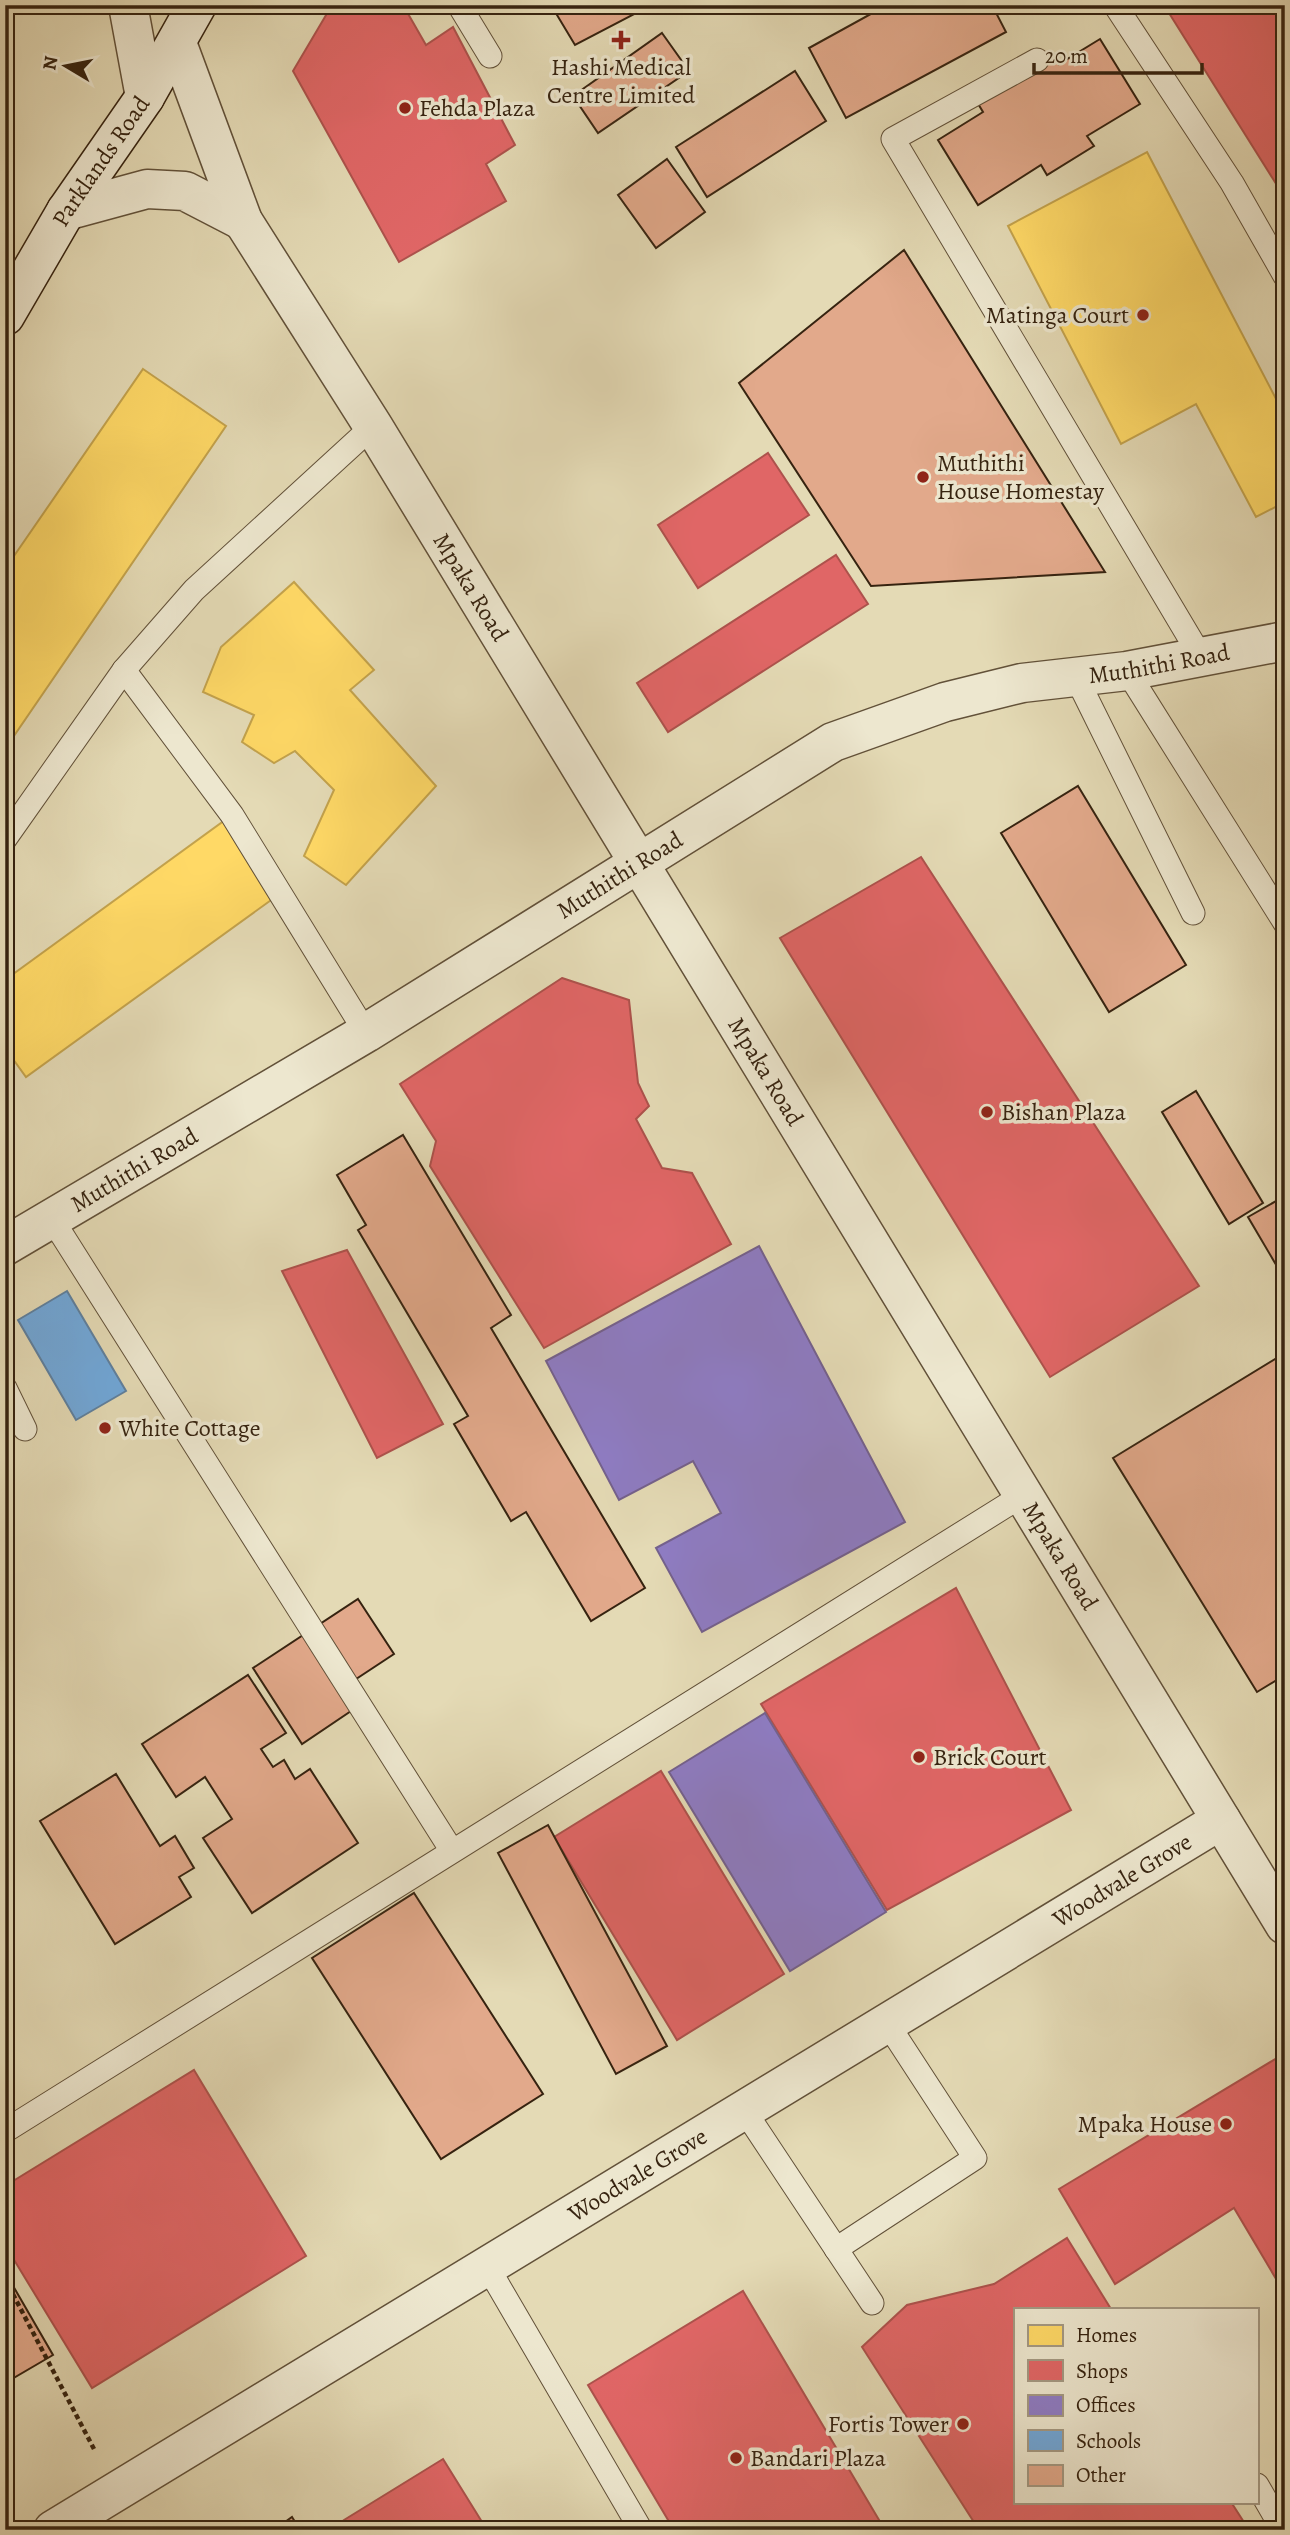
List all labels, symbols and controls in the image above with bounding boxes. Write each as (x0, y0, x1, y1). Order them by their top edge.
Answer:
marker: Hashi Medical Centre Limited (611, 30, 631, 50)
north arrow (32, 32, 102, 102)
scale bar (1034, 32, 1202, 76)
text: 20 m (1045, 42, 1088, 70)
place label: Hashi Medical Centre Limited (547, 51, 695, 111)
text: N (36, 54, 64, 72)
street label: Parklands Road (44, 89, 157, 233)
place label: Fehda Plaza (419, 92, 536, 124)
marker: Fehda Plaza (397, 100, 413, 116)
place label: Matinga Court (986, 299, 1129, 331)
marker: Matinga Court (1135, 307, 1151, 323)
place label: Muthithi House Homestay (937, 447, 1104, 507)
marker: Muthithi House Homestay (915, 469, 931, 485)
street label: Mpaka Road (426, 527, 516, 647)
street label: Muthithi Road (1087, 636, 1232, 691)
street label: Muthithi Road (551, 824, 689, 926)
street label: Mpaka Road (720, 1011, 811, 1132)
place label: Bishan Plaza (1001, 1096, 1127, 1128)
marker: Bishan Plaza (979, 1104, 995, 1120)
street label: Muthithi Road (65, 1120, 204, 1220)
place label: White Cottage (118, 1412, 260, 1444)
marker: White Cottage (97, 1420, 113, 1436)
street label: Mpaka Road (1015, 1495, 1106, 1616)
place label: Brick Court (933, 1741, 1047, 1773)
marker: Brick Court (911, 1749, 927, 1765)
street label: Woodvale Grove (1046, 1826, 1198, 1935)
place label: Mpaka House (1077, 2108, 1212, 2140)
marker: Mpaka House (1218, 2116, 1234, 2132)
street label: Woodvale Grove (561, 2120, 713, 2230)
legend (1014, 2308, 1258, 2504)
text: Homes (1076, 2321, 1137, 2349)
text: Shops (1076, 2357, 1128, 2385)
text: Offices (1076, 2391, 1136, 2419)
place label: Fortis Tower (828, 2408, 949, 2440)
marker: Fortis Tower (955, 2416, 971, 2432)
text: Schools (1076, 2427, 1141, 2455)
place label: Bandari Plaza (750, 2442, 887, 2474)
marker: Bandari Plaza (728, 2450, 744, 2466)
text: Other (1076, 2461, 1126, 2489)

